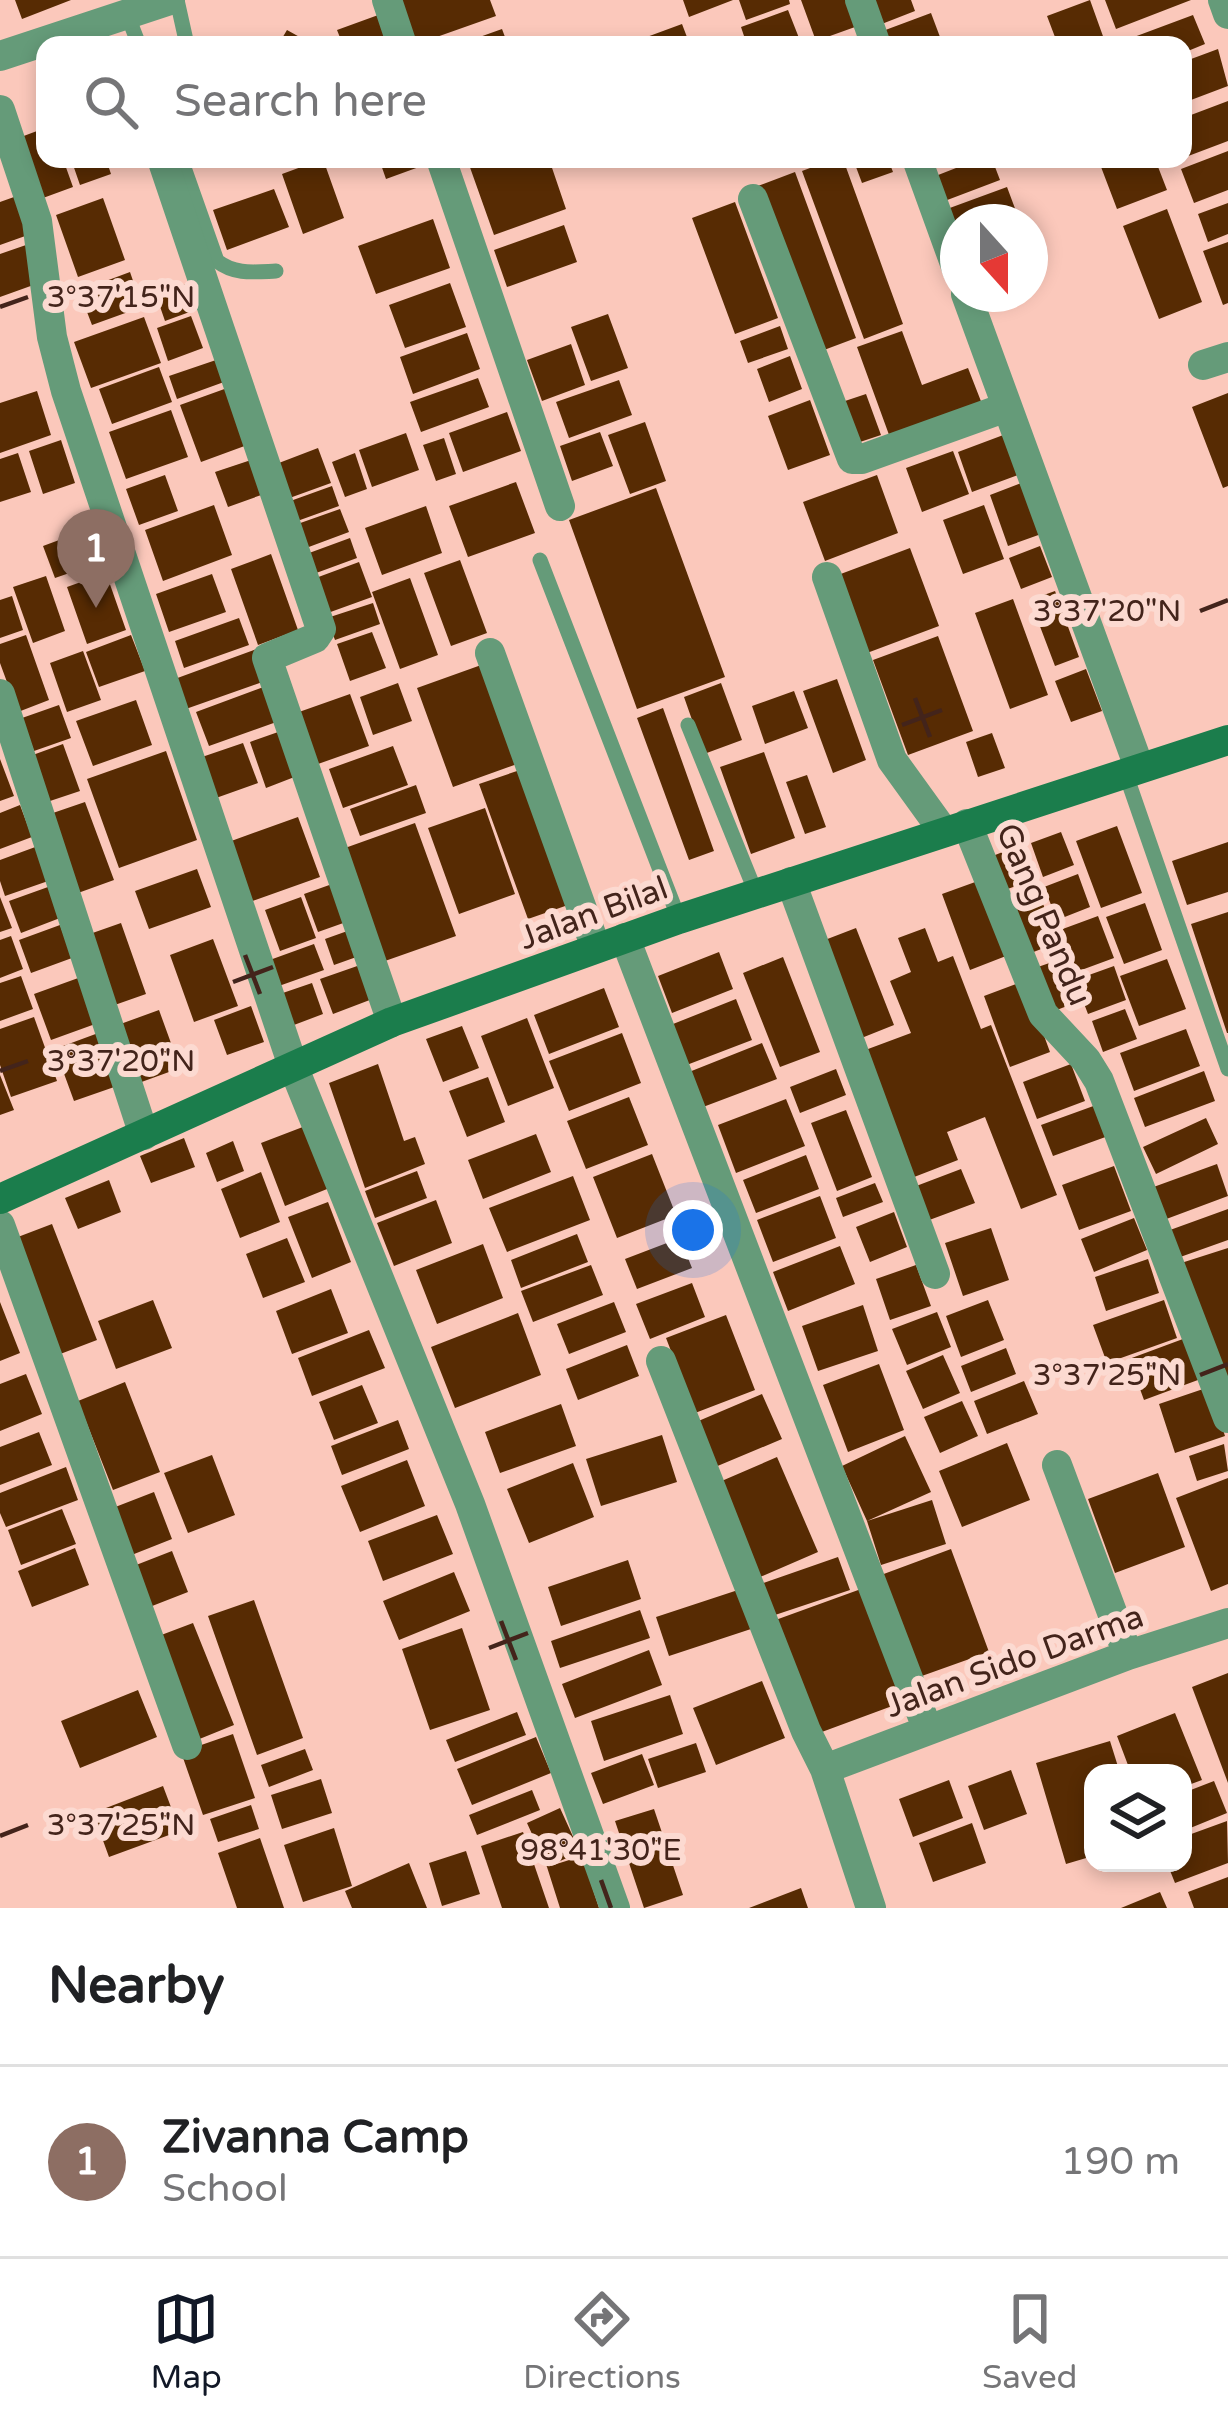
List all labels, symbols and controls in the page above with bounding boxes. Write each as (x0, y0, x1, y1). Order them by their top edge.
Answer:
search box (36, 36, 1192, 168)
icon: search (78, 69, 144, 135)
text: Search here (174, 75, 427, 129)
north arrow (940, 204, 1048, 312)
text: 3°37'15"N (47, 279, 195, 316)
pin: 1 (57, 509, 135, 608)
text: 3°37'20"N (1033, 593, 1181, 630)
street label: Gang Pandu (988, 818, 1099, 1011)
street label: Jalan Bilal (514, 869, 673, 958)
text: 3°37'20"N (47, 1043, 195, 1080)
your location (663, 1200, 723, 1260)
text: 3°37'25"N (1033, 1357, 1181, 1394)
street label: Jalan Sido Darma (880, 1597, 1149, 1726)
map controls (1084, 1764, 1192, 1872)
button: layers (1084, 1764, 1192, 1872)
text: 3°37'25"N (47, 1807, 195, 1844)
text: 98°41'30"E (520, 1832, 682, 1869)
text: Nearby (48, 1955, 225, 2017)
text: Zivanna Camp (162, 2111, 469, 2165)
text: 1 (75, 2138, 99, 2185)
text: 190 m (1061, 2138, 1180, 2185)
text: School (162, 2165, 288, 2212)
tab: Map (151, 2286, 222, 2397)
tab: Directions (523, 2286, 681, 2397)
tab: Saved (982, 2286, 1077, 2397)

